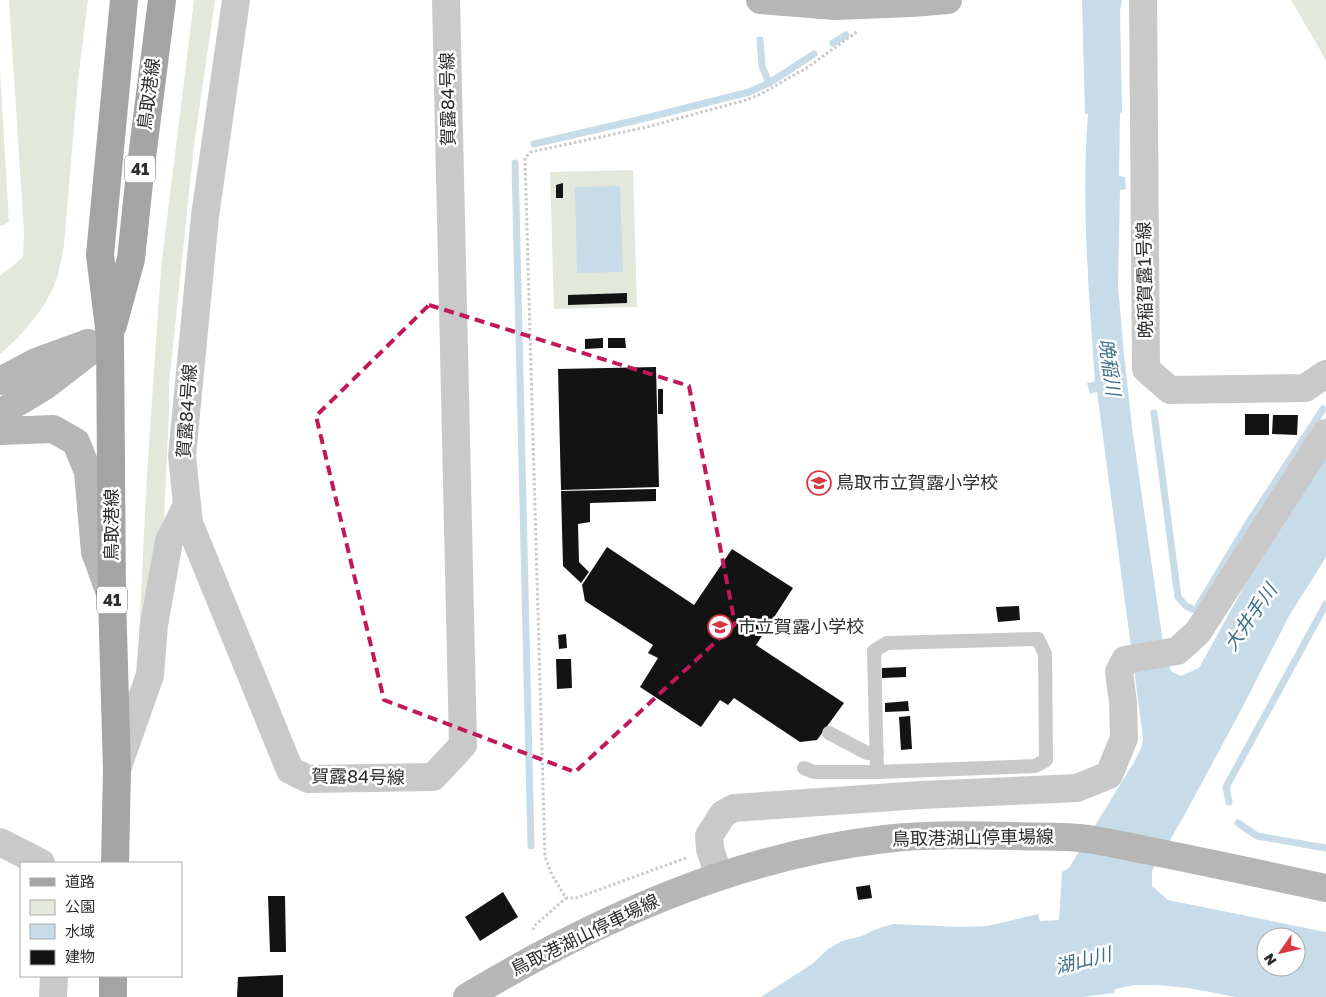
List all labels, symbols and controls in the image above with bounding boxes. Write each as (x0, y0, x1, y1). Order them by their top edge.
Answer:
street label: 賀露84号線 (435, 52, 459, 146)
street label: 鳥取港線 (133, 57, 163, 131)
road number: 41 (125, 156, 155, 182)
street label: 晩稲賀露1号線 (1132, 221, 1156, 339)
water label: 晩稲川 (1095, 337, 1126, 399)
street label: 賀露84号線 (172, 363, 200, 459)
school or university icon: 鳥取市立賀露小学校 (806, 470, 832, 496)
place label: 鳥取市立賀露小学校 (836, 471, 998, 493)
street label: 鳥取港線 (100, 489, 122, 561)
water label: 大井手川 (1218, 577, 1282, 654)
road number: 41 (97, 586, 127, 614)
school or university icon: 市立賀露小学校 (707, 614, 733, 640)
place label: 市立賀露小学校 (738, 615, 864, 637)
street label: 賀露84号線 (311, 764, 405, 788)
street label: 鳥取港湖山停車場線 (892, 825, 1054, 849)
legend (20, 862, 182, 977)
text: 道路 (65, 872, 95, 890)
street label: 鳥取港湖山停車場線 (507, 889, 662, 979)
text: 公園 (65, 897, 95, 915)
text: 水域 (65, 922, 95, 940)
north arrow (1256, 927, 1306, 977)
water label: 湖山川 (1052, 941, 1115, 978)
text: 建物 (65, 947, 95, 965)
text: N (1260, 950, 1280, 969)

